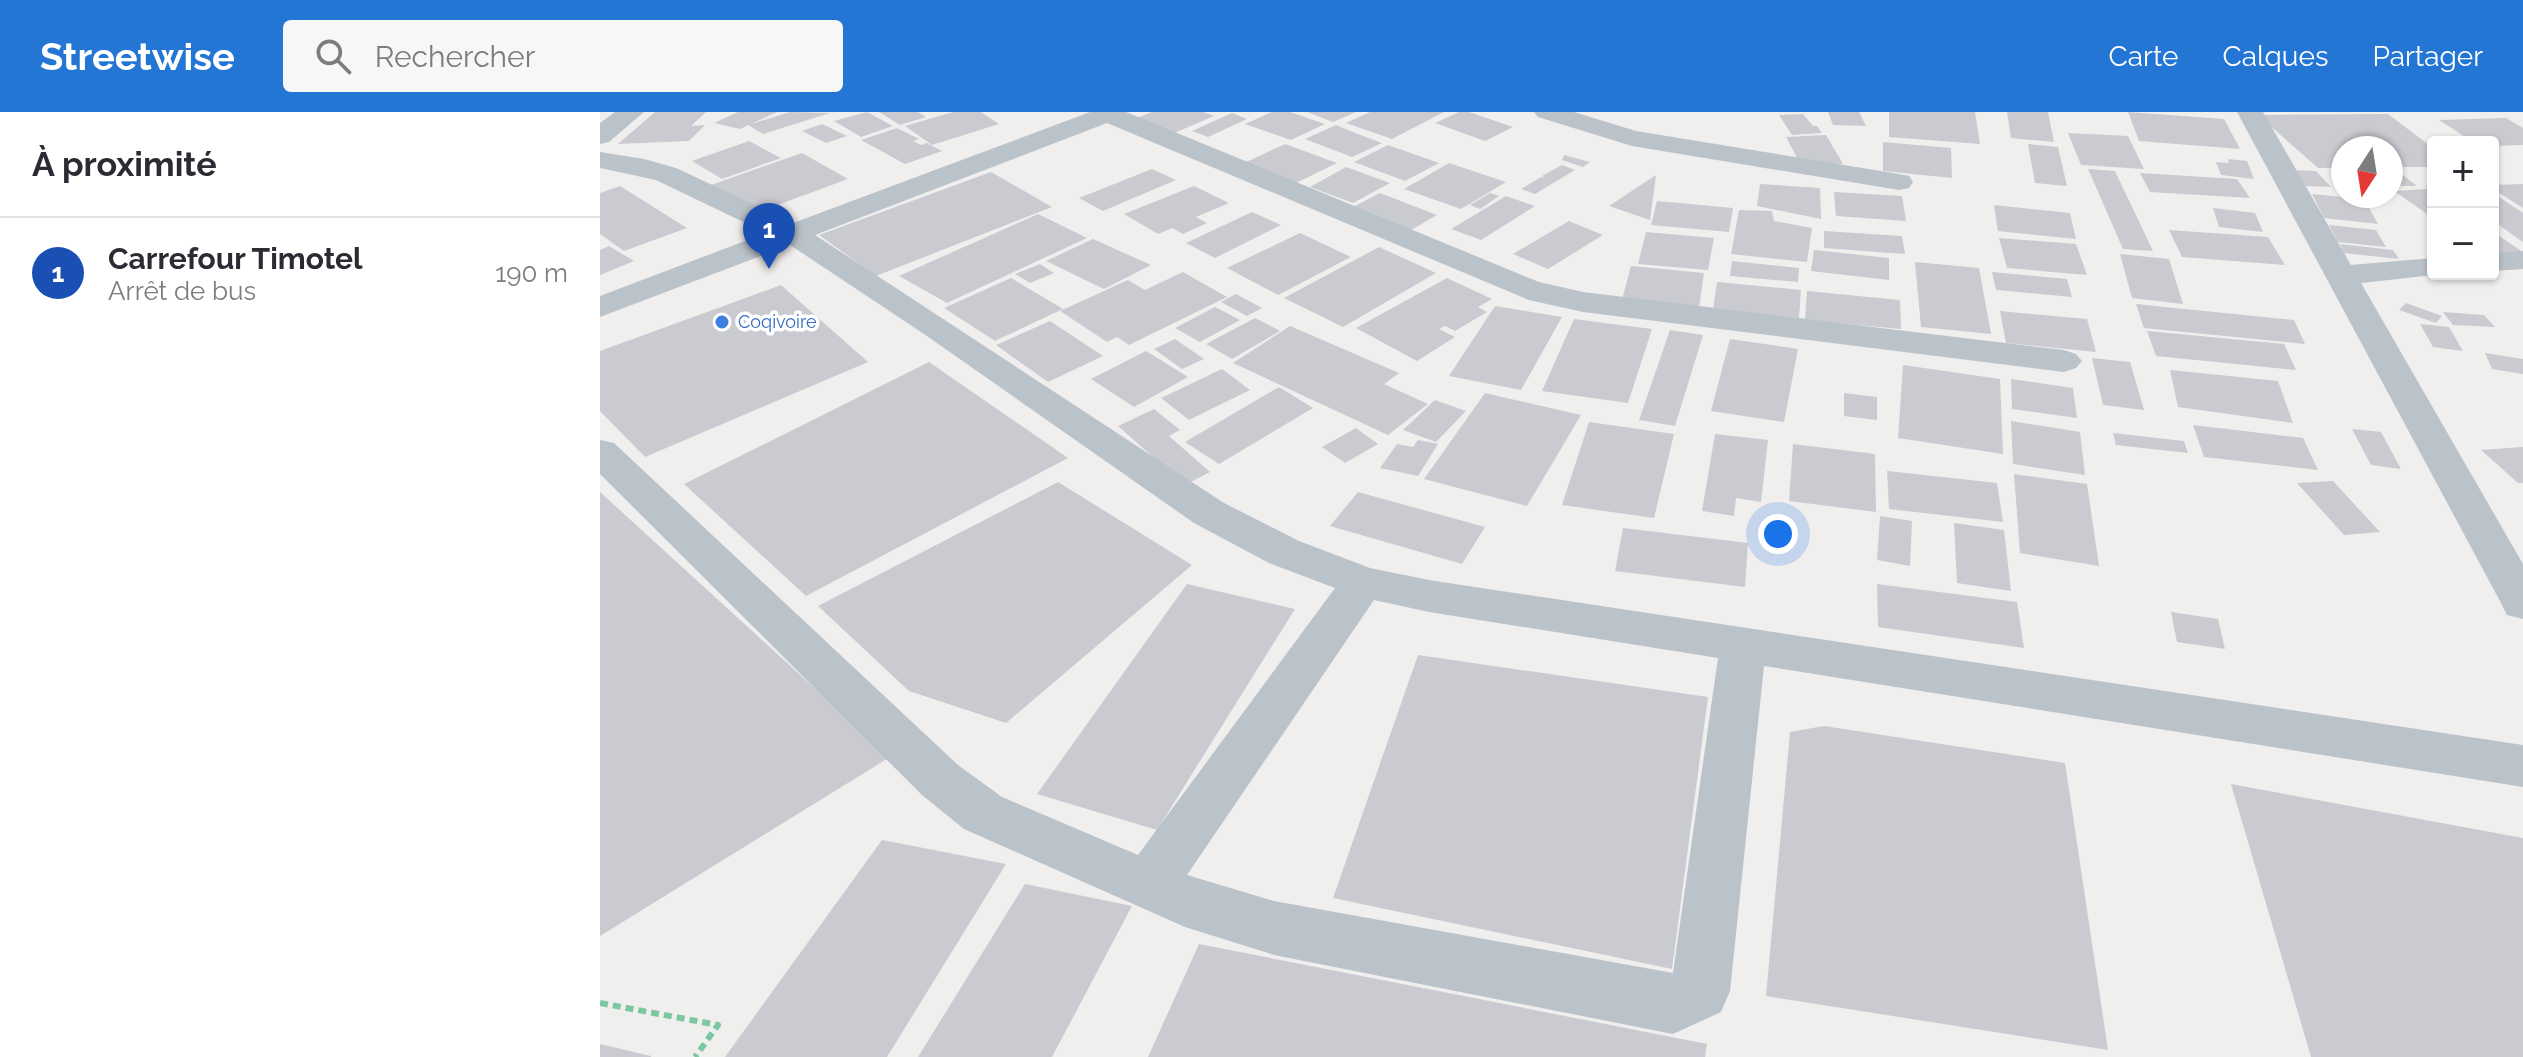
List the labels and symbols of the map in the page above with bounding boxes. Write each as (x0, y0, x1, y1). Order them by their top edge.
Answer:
north arrow (2331, 136, 2403, 208)
pin: 1 (743, 203, 795, 269)
place label: Coqivoire (738, 311, 817, 332)
marker: Coqivoire (713, 313, 731, 331)
your location (1758, 514, 1798, 554)

